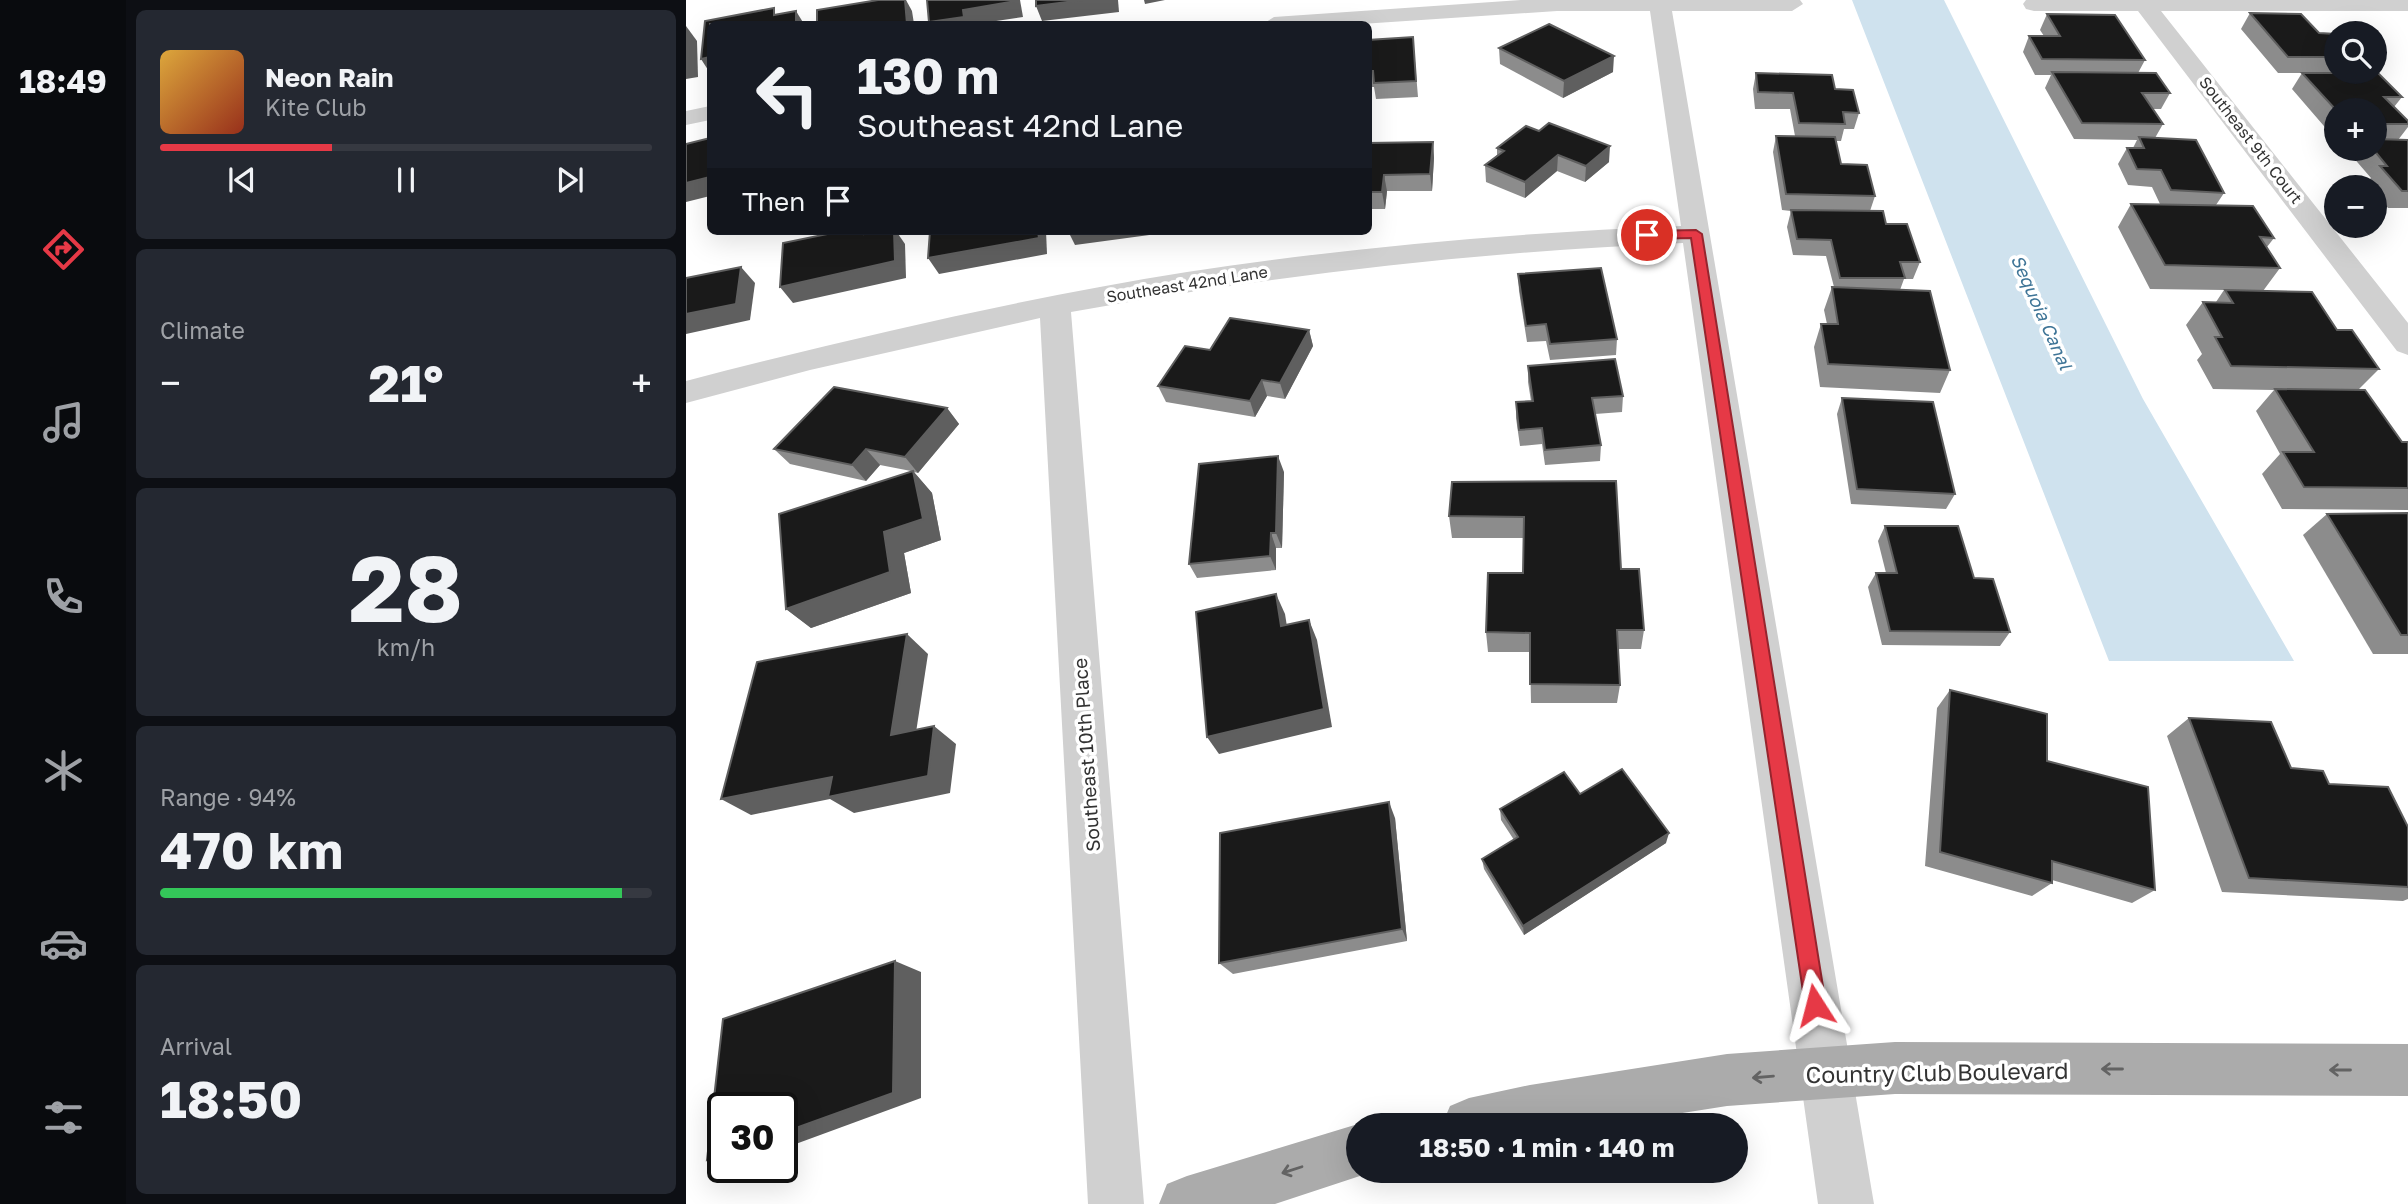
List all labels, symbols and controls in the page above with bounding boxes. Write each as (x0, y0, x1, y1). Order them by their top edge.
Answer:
map controls (2324, 21, 2387, 238)
button: search (2324, 21, 2387, 84)
text: 130 m (857, 46, 999, 105)
icon: left (742, 49, 833, 140)
text: 18:49 (19, 62, 107, 100)
text: Neon Rain (265, 62, 394, 93)
street label: Southeast 9th Court (2195, 72, 2307, 208)
text: Kite Club (265, 93, 366, 121)
button: + (2324, 98, 2387, 161)
text: Southeast 42nd Lane (857, 106, 1183, 144)
icon: previous (223, 161, 261, 199)
icon: pause (387, 161, 425, 199)
icon: next (551, 161, 589, 199)
button: − (2324, 175, 2387, 238)
icon: arrive (819, 182, 857, 220)
text: Then (742, 186, 805, 217)
pin (1617, 205, 1677, 265)
icon: arrive (1628, 216, 1666, 254)
icon: directions (39, 225, 88, 274)
water label: Sequoia Canal (2007, 251, 2078, 374)
street label: Southeast 42nd Lane (1105, 261, 1269, 307)
text: Climate (160, 316, 245, 344)
text: 21° (368, 351, 444, 413)
text: − (160, 360, 181, 405)
text: + (631, 360, 652, 405)
icon: music (39, 398, 88, 447)
text: 28 (349, 533, 463, 642)
icon: phone (39, 572, 88, 621)
text: km/h (377, 633, 435, 661)
street label: Southeast 10th Place (1068, 657, 1104, 853)
icon: climate (39, 746, 88, 795)
text: Range · 94% (160, 783, 296, 811)
text: 470 km (160, 818, 343, 880)
icon: car (39, 919, 88, 968)
position arrow (1778, 968, 1852, 1042)
text: Arrival (160, 1032, 232, 1060)
street label: Country Club Boulevard (1805, 1056, 2069, 1088)
one-way arrow (2101, 1062, 2124, 1076)
one-way arrow (2329, 1063, 2352, 1077)
text: 18:50 (160, 1067, 302, 1129)
one-way arrow (1752, 1071, 1774, 1084)
speed limit sign: 30 (707, 1092, 798, 1183)
icon: filters (39, 1093, 88, 1142)
text: 18:50 · 1 min · 140 m (1419, 1132, 1675, 1163)
one-way arrow (1282, 1165, 1304, 1177)

